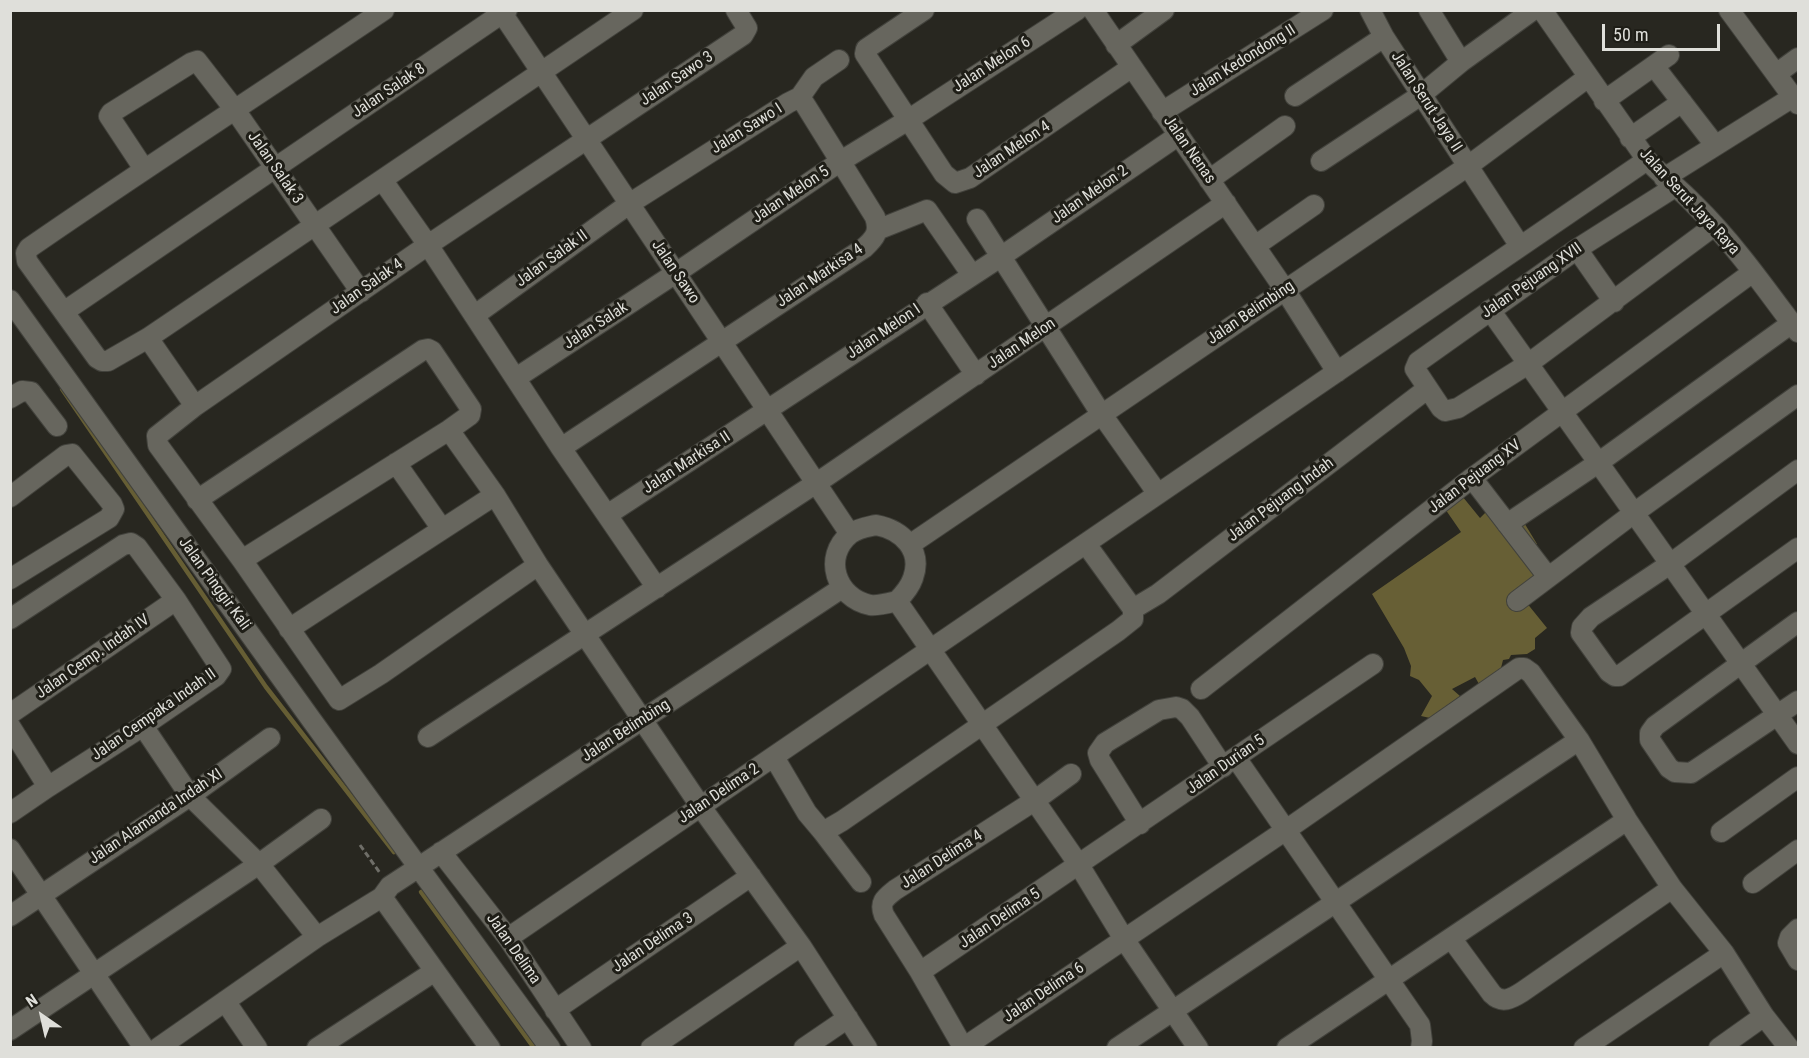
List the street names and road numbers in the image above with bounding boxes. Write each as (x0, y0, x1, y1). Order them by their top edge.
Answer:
street label: Jalan Kedondong II (1187, 21, 1299, 101)
street label: Jalan Melon 6 (950, 33, 1034, 97)
street label: Jalan Sawo 3 (637, 48, 717, 110)
street label: Jalan Serut Jaya II (1386, 48, 1466, 156)
street label: Jalan Salak 8 (349, 59, 429, 123)
street label: Jalan Sawo I (708, 100, 786, 158)
street label: Jalan Nenas (1159, 112, 1219, 188)
street label: Jalan Melon 4 (970, 117, 1054, 183)
street label: Jalan Salak 3 (243, 128, 307, 208)
street label: Jalan Serut Jaya Raya (1635, 145, 1743, 259)
street label: Jalan Melon 5 (749, 162, 833, 228)
street label: Jalan Melon 2 (1048, 162, 1132, 228)
street label: Jalan Salak II (512, 226, 592, 292)
street label: Jalan Sawo (647, 237, 703, 307)
street label: Jalan Pejuang XVII (1478, 239, 1586, 323)
street label: Jalan Markisa 4 (773, 240, 867, 312)
street label: Jalan Salak 4 (327, 255, 407, 319)
street label: Jalan Belimbing (1204, 277, 1298, 349)
street label: Jalan Salak (560, 298, 632, 354)
street label: Jalan Melon I (843, 300, 925, 364)
street label: Jalan Melon (985, 314, 1059, 374)
street label: Jalan Markisa II (640, 428, 734, 498)
street label: Jalan Pejuang XV (1425, 436, 1525, 518)
street label: Jalan Pejuang Indah (1224, 454, 1338, 546)
street label: Jalan Pinggir Kali (174, 534, 254, 634)
street label: Jalan Cemp. Indah IV (32, 611, 154, 703)
street label: Jalan Cempaka Indah II (88, 665, 220, 765)
street label: Jalan Belimbing (578, 695, 674, 767)
street label: Jalan Durian 5 (1183, 731, 1269, 799)
street label: Jalan Delima 2 (675, 760, 763, 828)
street label: Jalan Alamanda Indah XI (86, 765, 226, 869)
street label: Jalan Delima 4 (898, 827, 986, 893)
street label: Jalan Delima 5 (956, 885, 1044, 953)
street label: Jalan Delima 3 (609, 909, 697, 977)
street label: Jalan Delima (482, 910, 544, 988)
street label: Jalan Delima 6 (1000, 959, 1088, 1027)

